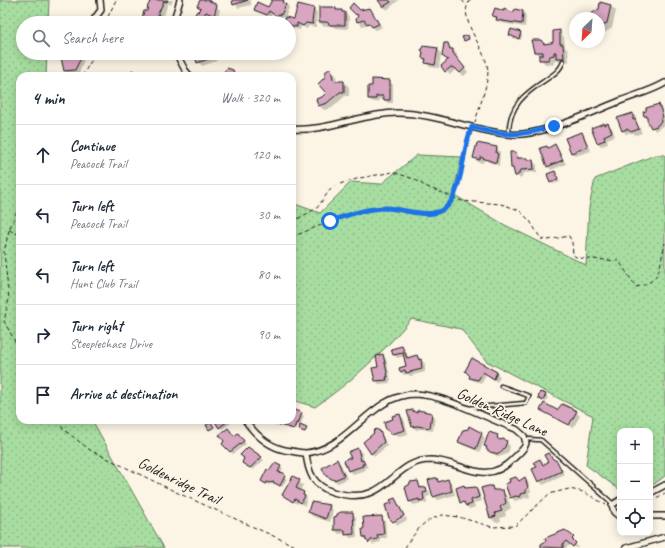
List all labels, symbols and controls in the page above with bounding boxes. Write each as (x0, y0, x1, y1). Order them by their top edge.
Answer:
north arrow (569, 12, 605, 48)
search box (16, 16, 296, 60)
icon: search (30, 27, 52, 49)
text: Search here (62, 29, 123, 48)
text: 4 min (32, 88, 65, 109)
text: Walk · 320 m (221, 90, 280, 106)
route end (545, 117, 563, 135)
text: Continue (70, 137, 115, 156)
icon: ahead (32, 144, 54, 166)
text: 120 m (252, 147, 280, 163)
text: Peacock Trail (70, 156, 127, 172)
text: Turn left (70, 197, 113, 216)
icon: left (32, 204, 54, 226)
text: 30 m (258, 207, 280, 223)
route start (321, 212, 339, 230)
text: Peacock Trail (70, 216, 127, 232)
text: Turn left (70, 257, 113, 276)
icon: left (32, 264, 54, 286)
text: 80 m (258, 267, 280, 283)
text: Hunt Club Trail (70, 276, 137, 292)
text: Turn right (70, 317, 123, 336)
icon: right (32, 324, 54, 346)
text: 90 m (258, 327, 280, 343)
text: Steeplechase Drive (70, 336, 152, 352)
street label: Golden Ridge Lane (454, 383, 552, 442)
icon: arrive (32, 384, 54, 406)
text: Arrive at destination (70, 385, 177, 404)
map controls (617, 428, 653, 536)
button: + (617, 428, 653, 464)
street label: Goldenridge Trail (135, 453, 226, 511)
button: − (617, 464, 653, 500)
button: locate (617, 500, 653, 536)

